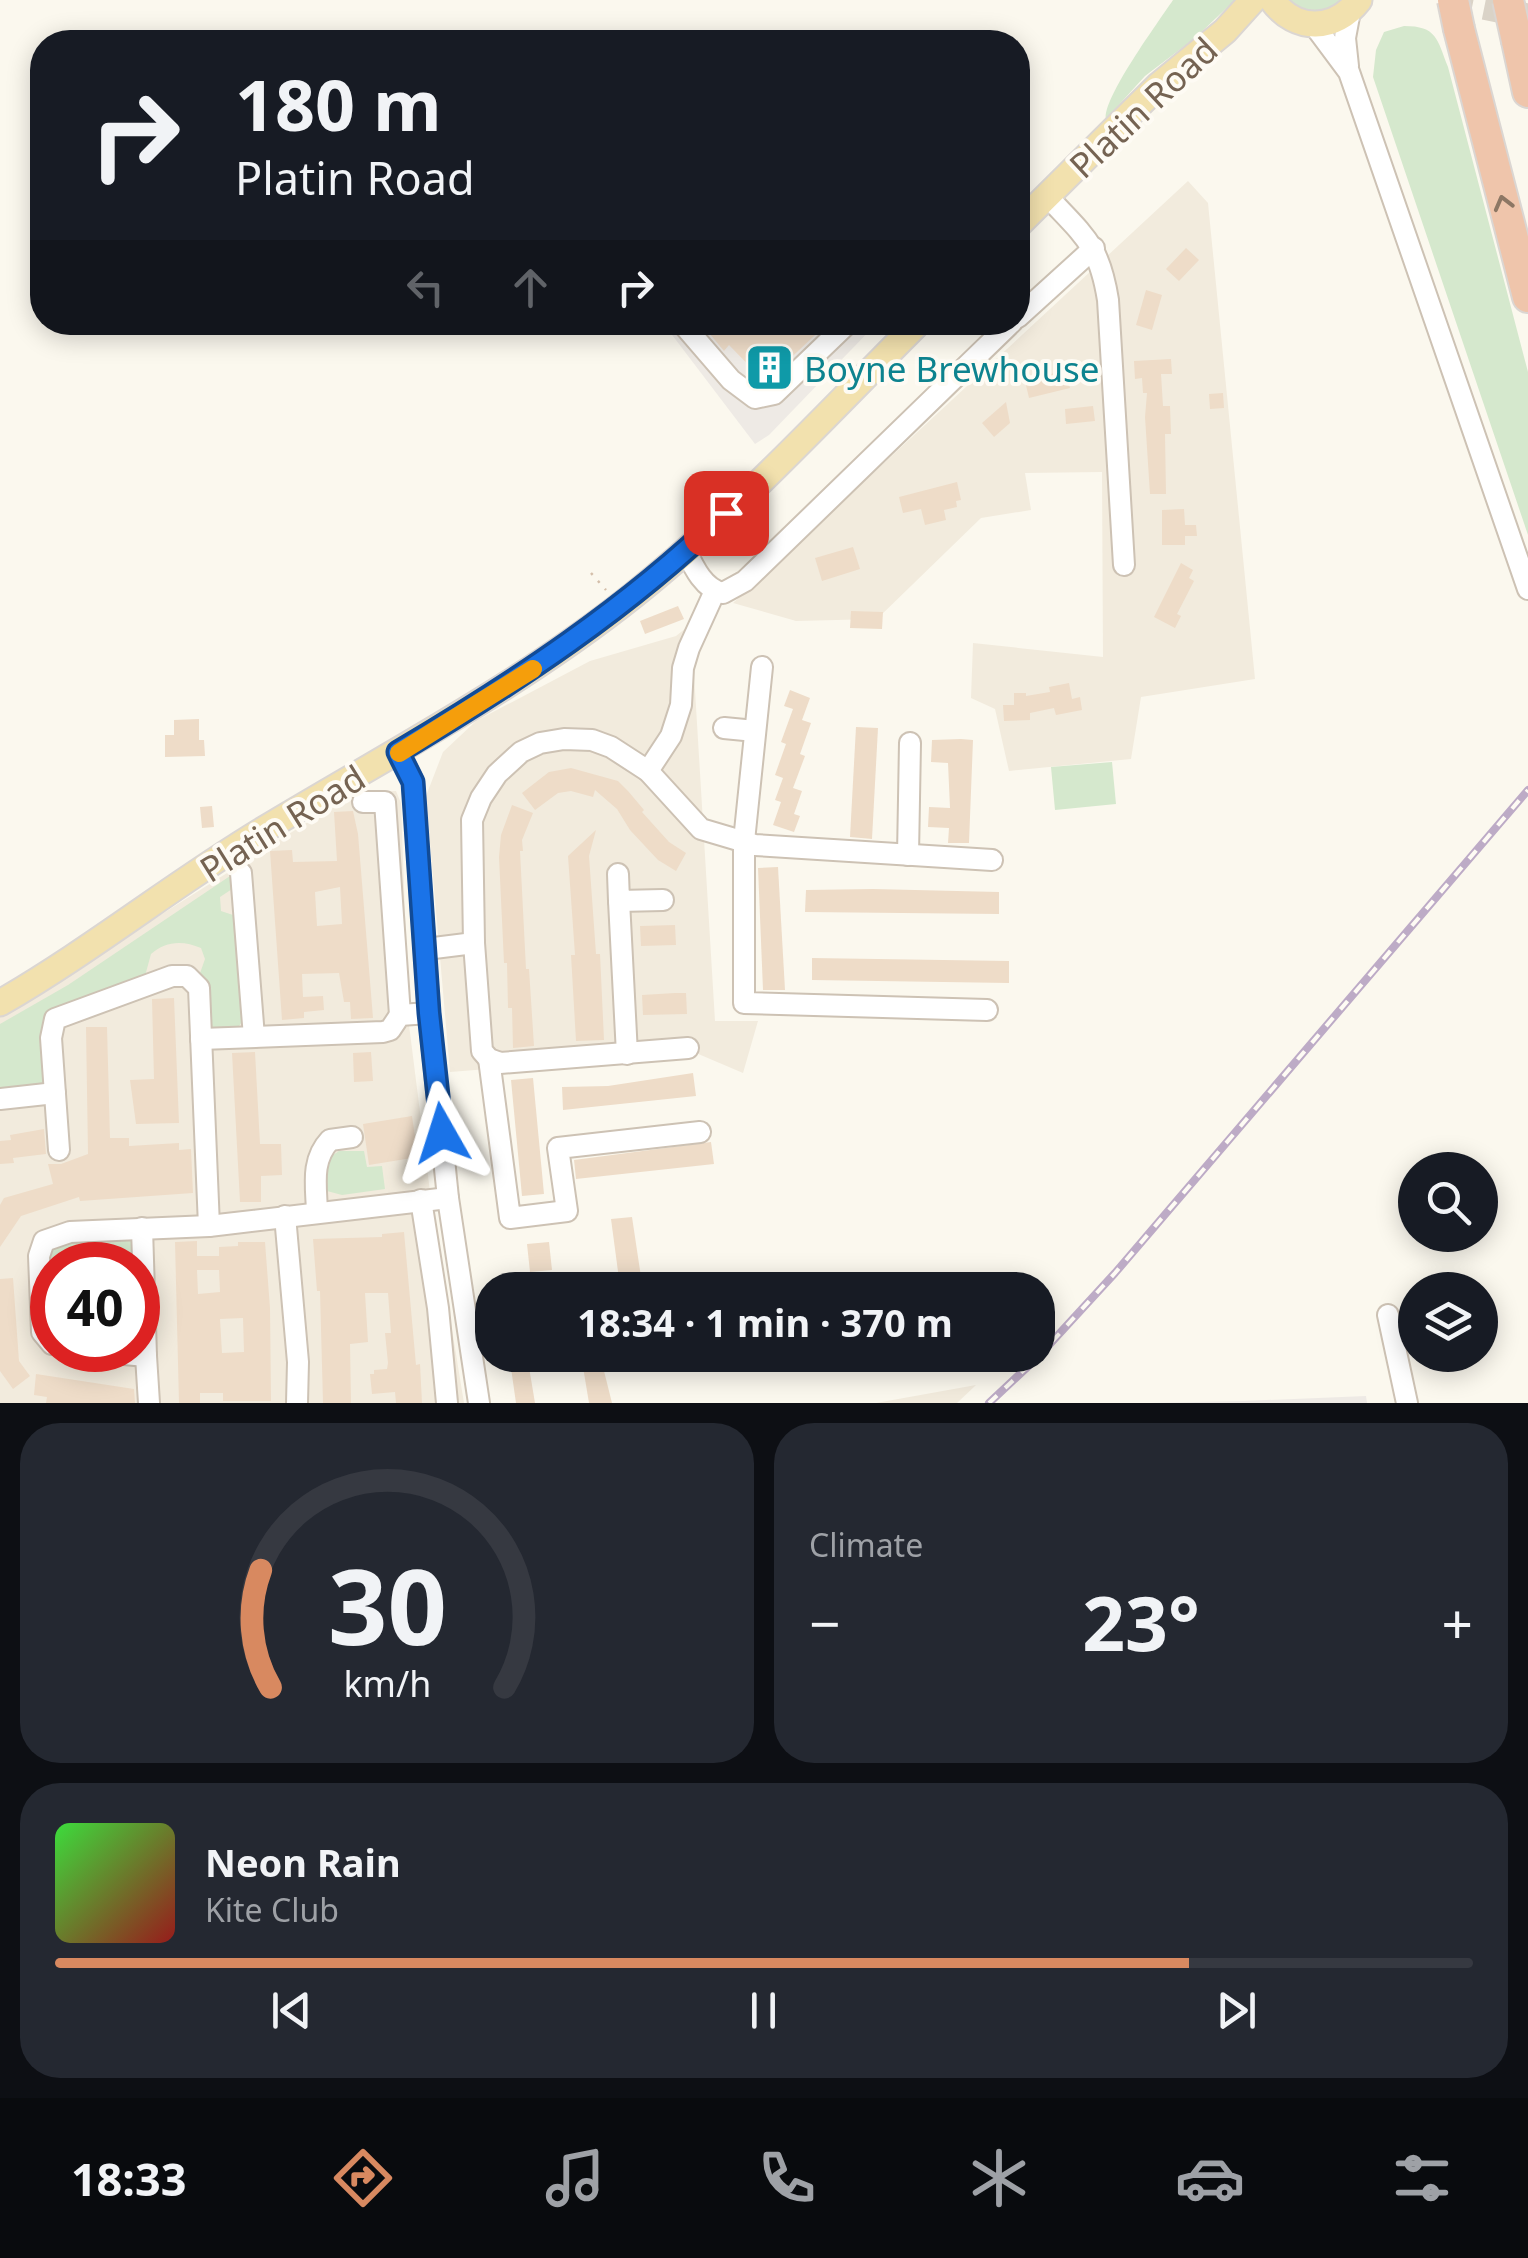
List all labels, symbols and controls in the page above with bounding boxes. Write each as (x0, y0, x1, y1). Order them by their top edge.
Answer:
street label: Platin Road (1059, 26, 1227, 188)
text: 180 m (235, 56, 442, 152)
icon: right (70, 70, 200, 200)
text: Platin Road (235, 147, 475, 208)
one-way arrow (1493, 195, 1514, 212)
icon: left (398, 260, 453, 315)
icon: ahead (503, 260, 558, 315)
icon: right (608, 260, 663, 315)
building icon: Boyne Brewhouse (743, 342, 795, 394)
place label: Boyne Brewhouse (804, 345, 1100, 392)
pin (684, 471, 769, 556)
icon: arrive (699, 486, 754, 541)
street label: Platin Road (191, 754, 373, 892)
position arrow (390, 1081, 494, 1185)
map controls (1398, 1152, 1498, 1372)
button: search (1398, 1152, 1498, 1252)
speed limit sign: 40 (30, 1242, 160, 1372)
button: layers (1398, 1272, 1498, 1372)
text: 18:34 · 1 min · 370 m (577, 1296, 953, 1348)
text: Climate (809, 1523, 923, 1566)
text: 30 (328, 1534, 446, 1675)
text: 23° (1082, 1571, 1200, 1673)
text: − (809, 1585, 840, 1660)
text: + (1442, 1585, 1473, 1660)
text: km/h (343, 1659, 431, 1707)
text: Neon Rain (205, 1836, 401, 1888)
text: Kite Club (205, 1888, 339, 1931)
icon: previous (264, 1983, 319, 2038)
icon: pause (736, 1983, 791, 2038)
icon: next (1209, 1983, 1264, 2038)
icon: directions (328, 2143, 398, 2213)
icon: music (540, 2143, 610, 2213)
icon: phone (752, 2143, 822, 2213)
icon: climate (964, 2143, 1034, 2213)
icon: car (1175, 2143, 1245, 2213)
icon: filters (1387, 2143, 1457, 2213)
text: 18:33 (71, 2148, 186, 2209)

